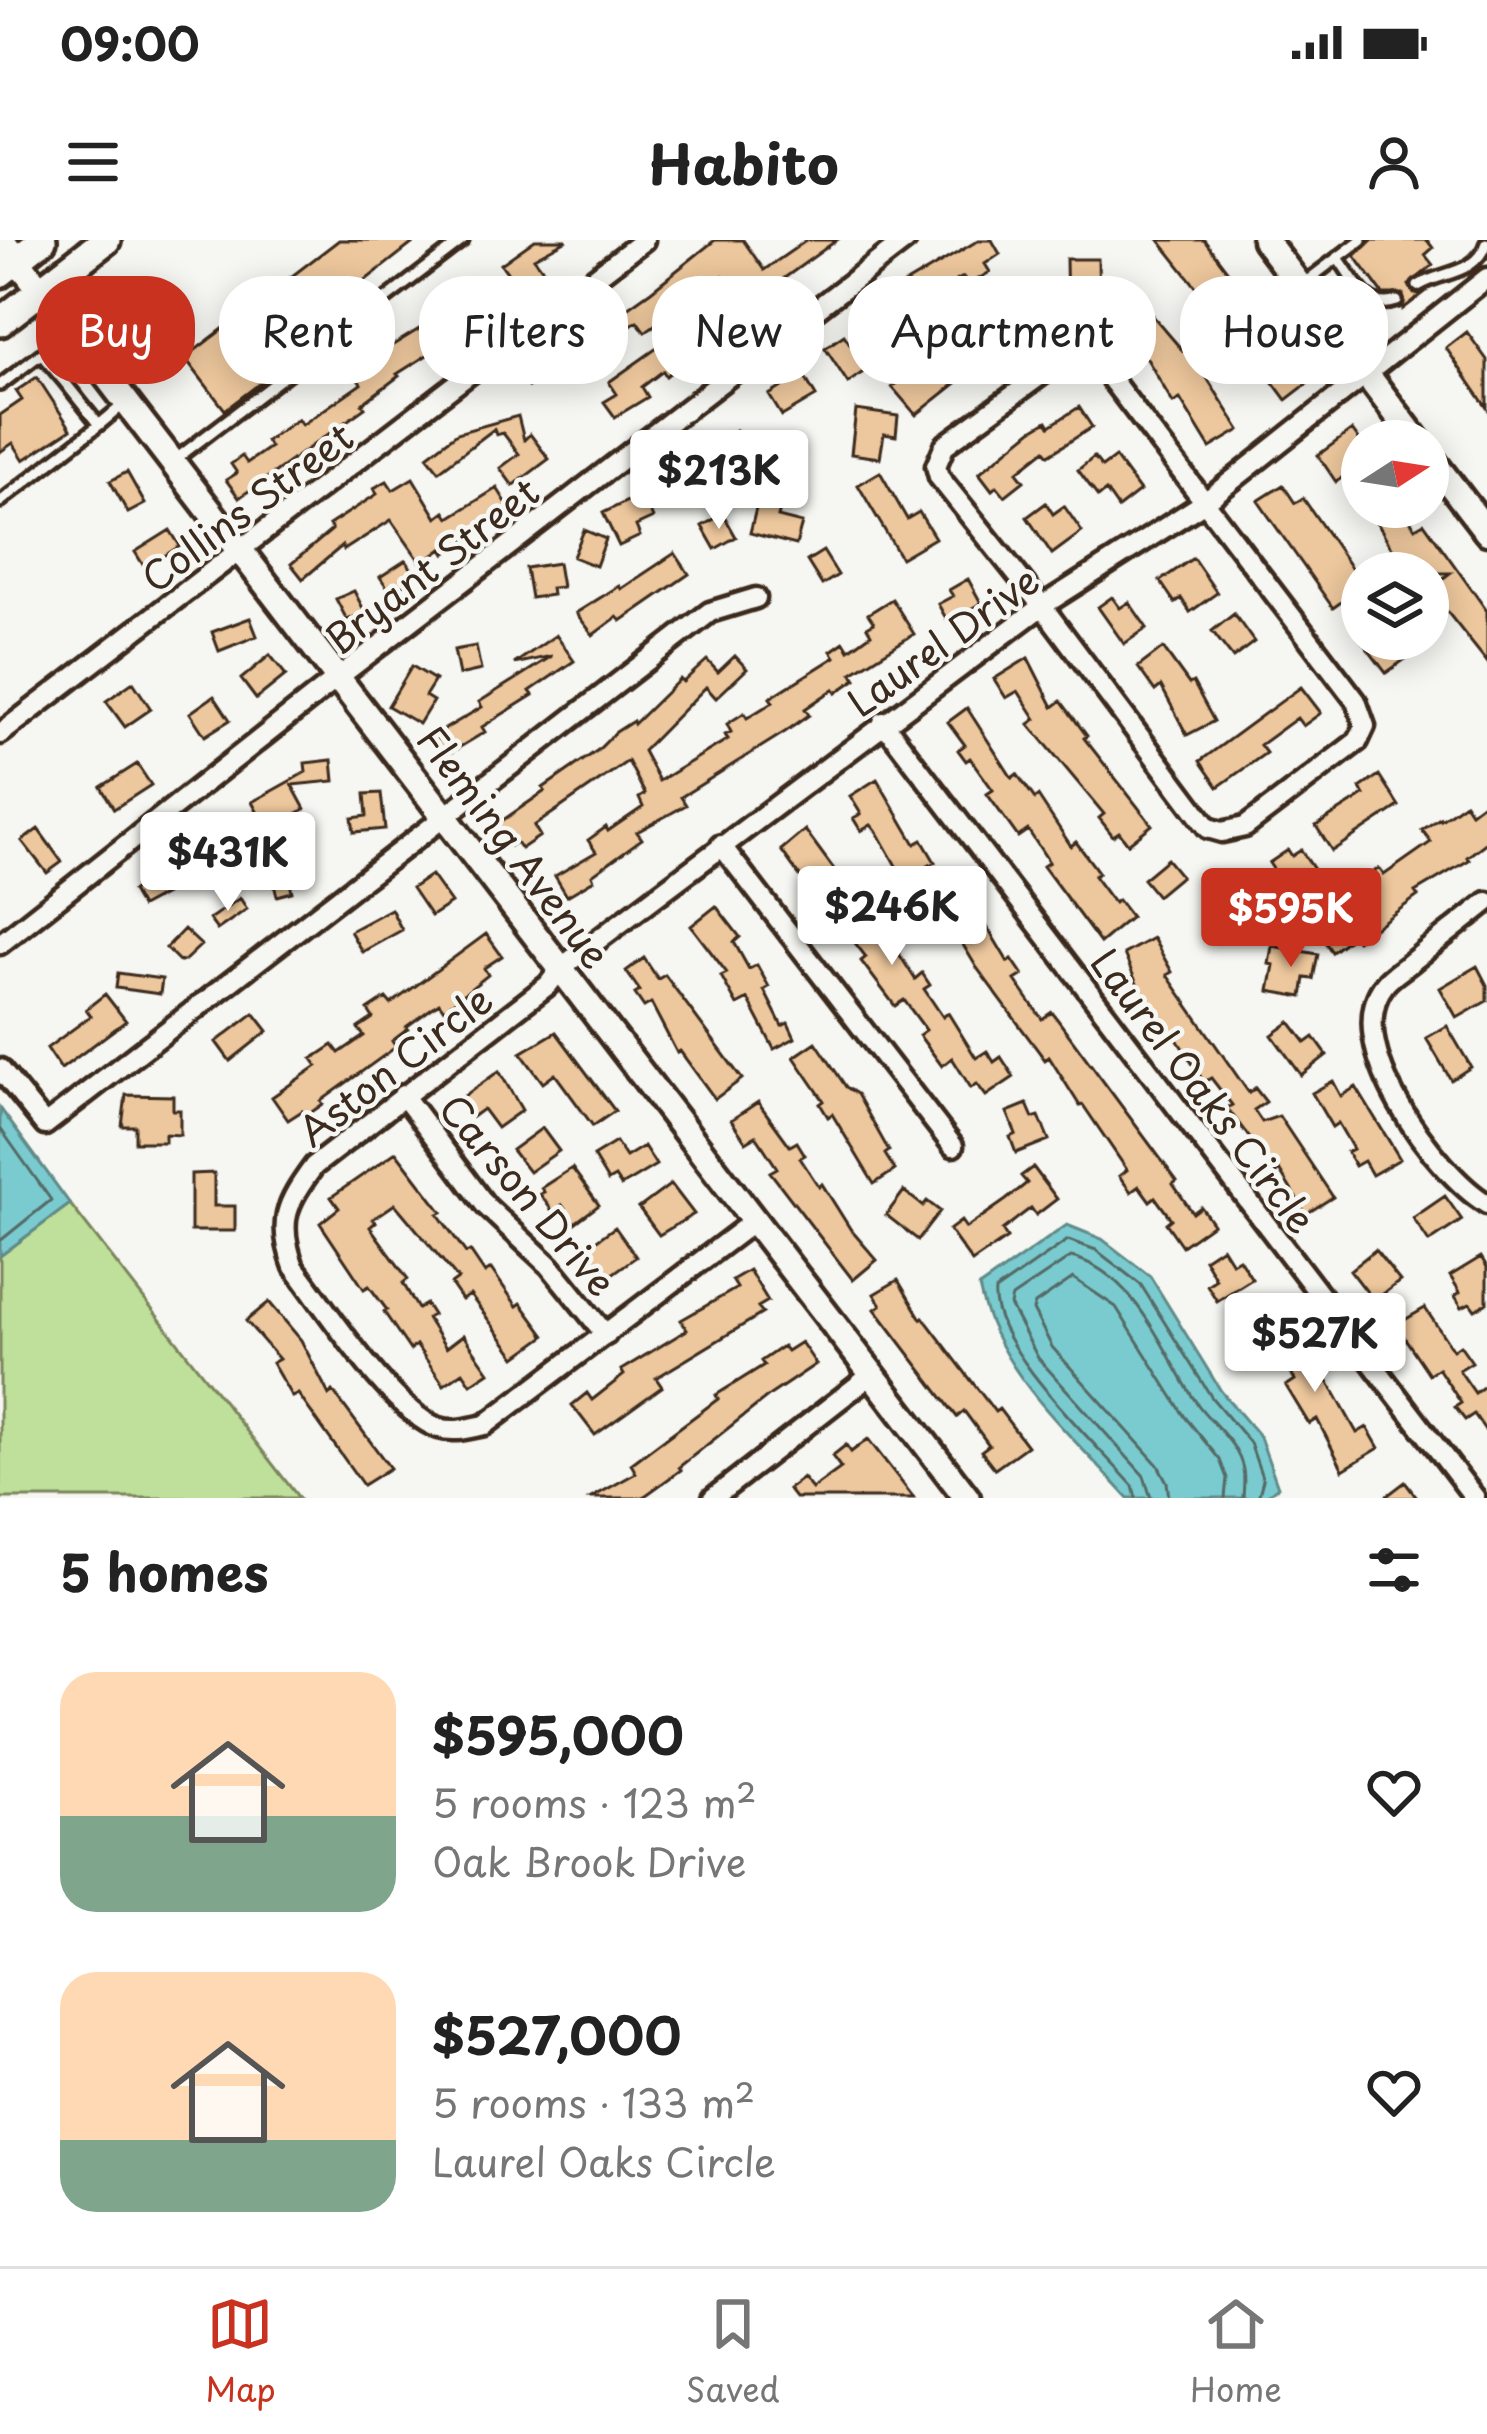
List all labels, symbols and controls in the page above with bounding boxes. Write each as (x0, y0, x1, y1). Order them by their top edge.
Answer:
text: 09:00 (60, 8, 200, 76)
text: Habito (648, 122, 839, 203)
icon: menu (60, 129, 126, 195)
icon: person (1361, 129, 1427, 195)
chip: Buy (36, 276, 195, 384)
chip: Rent (219, 276, 395, 384)
chip: Filters (419, 276, 628, 384)
chip: New (652, 276, 824, 384)
chip: Apartment (848, 276, 1156, 384)
chip: House (1180, 276, 1388, 384)
street label: Collins Street (127, 407, 365, 605)
north arrow (1341, 420, 1449, 528)
map controls (1341, 420, 1449, 660)
pin: $213K (635, 430, 803, 532)
text: $213K (657, 439, 781, 498)
street label: Bryant Street (311, 461, 551, 667)
street label: Laurel Drive (834, 550, 1050, 730)
button: layers (1341, 552, 1449, 660)
street label: Fleming Avenue (404, 712, 626, 980)
pin: $431K (144, 812, 312, 914)
text: $431K (167, 821, 289, 880)
pin: $246K (808, 866, 976, 968)
pin: $595K (1207, 868, 1375, 970)
text: $246K (825, 875, 959, 934)
text: $595K (1228, 877, 1354, 936)
street label: Laurel Oaks Circle (1078, 935, 1332, 1245)
street label: Aston Circle (284, 969, 504, 1159)
street label: Carson Drive (427, 1080, 631, 1308)
pin: $527K (1231, 1293, 1399, 1395)
text: $527K (1252, 1302, 1378, 1361)
text: 5 homes (60, 1532, 269, 1609)
icon: filters (1361, 1537, 1427, 1603)
text: $595,000 (432, 1695, 684, 1772)
icon: home (156, 1720, 300, 1864)
icon: heart (1361, 1759, 1427, 1825)
text: 5 rooms · 123 m² (432, 1772, 757, 1831)
text: Oak Brook Drive (432, 1831, 746, 1890)
text: $527,000 (432, 1995, 681, 2072)
icon: home (156, 2020, 300, 2164)
icon: heart (1361, 2059, 1427, 2125)
text: 5 rooms · 133 m² (432, 2072, 755, 2131)
text: Laurel Oaks Circle (432, 2131, 776, 2190)
tab: Map (205, 2291, 276, 2413)
tab: Saved (686, 2291, 780, 2413)
tab: Home (1190, 2291, 1282, 2413)

